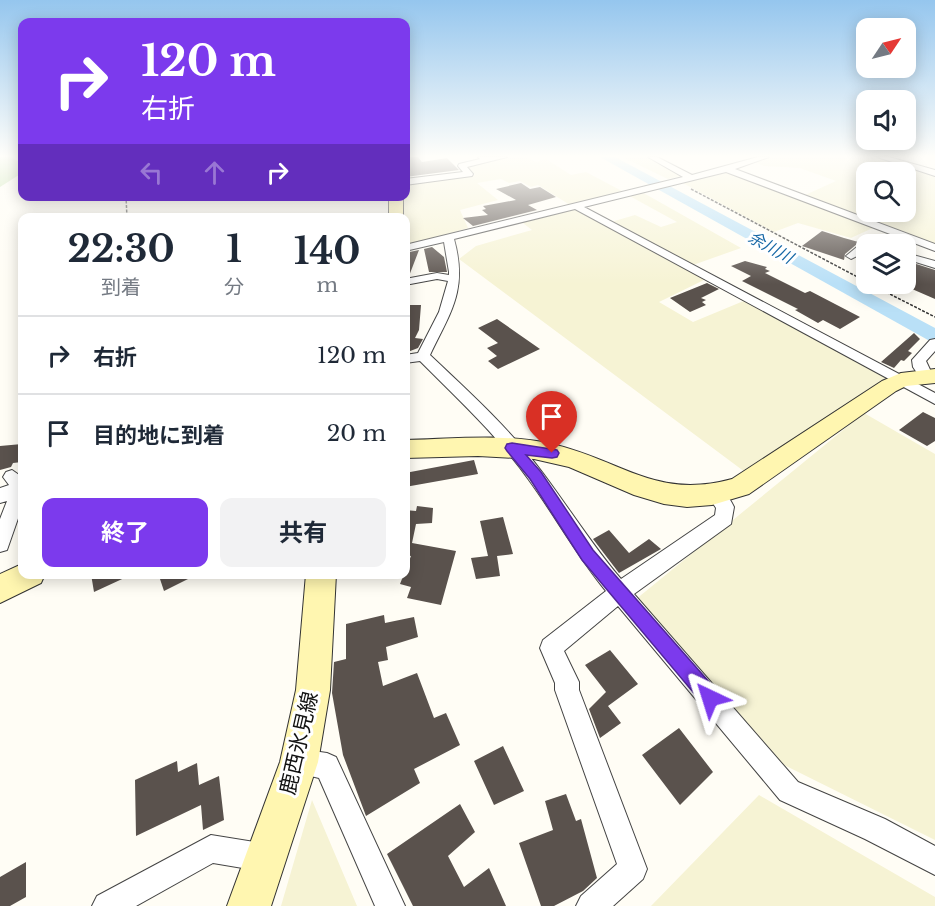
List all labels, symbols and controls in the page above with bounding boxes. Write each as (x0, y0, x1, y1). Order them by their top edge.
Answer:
north arrow (856, 18, 916, 78)
map controls (856, 18, 916, 294)
text: 120 m (141, 35, 276, 87)
icon: right (42, 42, 120, 120)
button: sound (856, 90, 916, 150)
text: 右折 (141, 92, 195, 125)
icon: left (135, 156, 168, 189)
icon: ahead (198, 156, 231, 189)
icon: right (261, 156, 294, 189)
button: search (856, 162, 916, 222)
text: 22:30 (68, 227, 175, 272)
text: 1 (226, 227, 242, 272)
water label: 余川川 (745, 227, 799, 268)
text: 140 (294, 229, 361, 274)
button: layers (856, 234, 916, 294)
text: m (316, 273, 338, 297)
text: 到着 (101, 275, 141, 299)
text: 分 (224, 275, 244, 299)
icon: right (42, 339, 75, 372)
text: 120 m (317, 342, 386, 369)
text: 右折 (93, 344, 137, 371)
pin (526, 391, 577, 453)
icon: arrive (535, 400, 568, 433)
icon: arrive (42, 417, 75, 450)
text: 20 m (327, 420, 386, 447)
text: 目的地に到着 (93, 422, 225, 449)
button: 終了 (42, 498, 208, 567)
button: 共有 (220, 498, 386, 567)
position arrow (678, 666, 742, 730)
street label: 鹿西氷見線 (275, 689, 323, 797)

